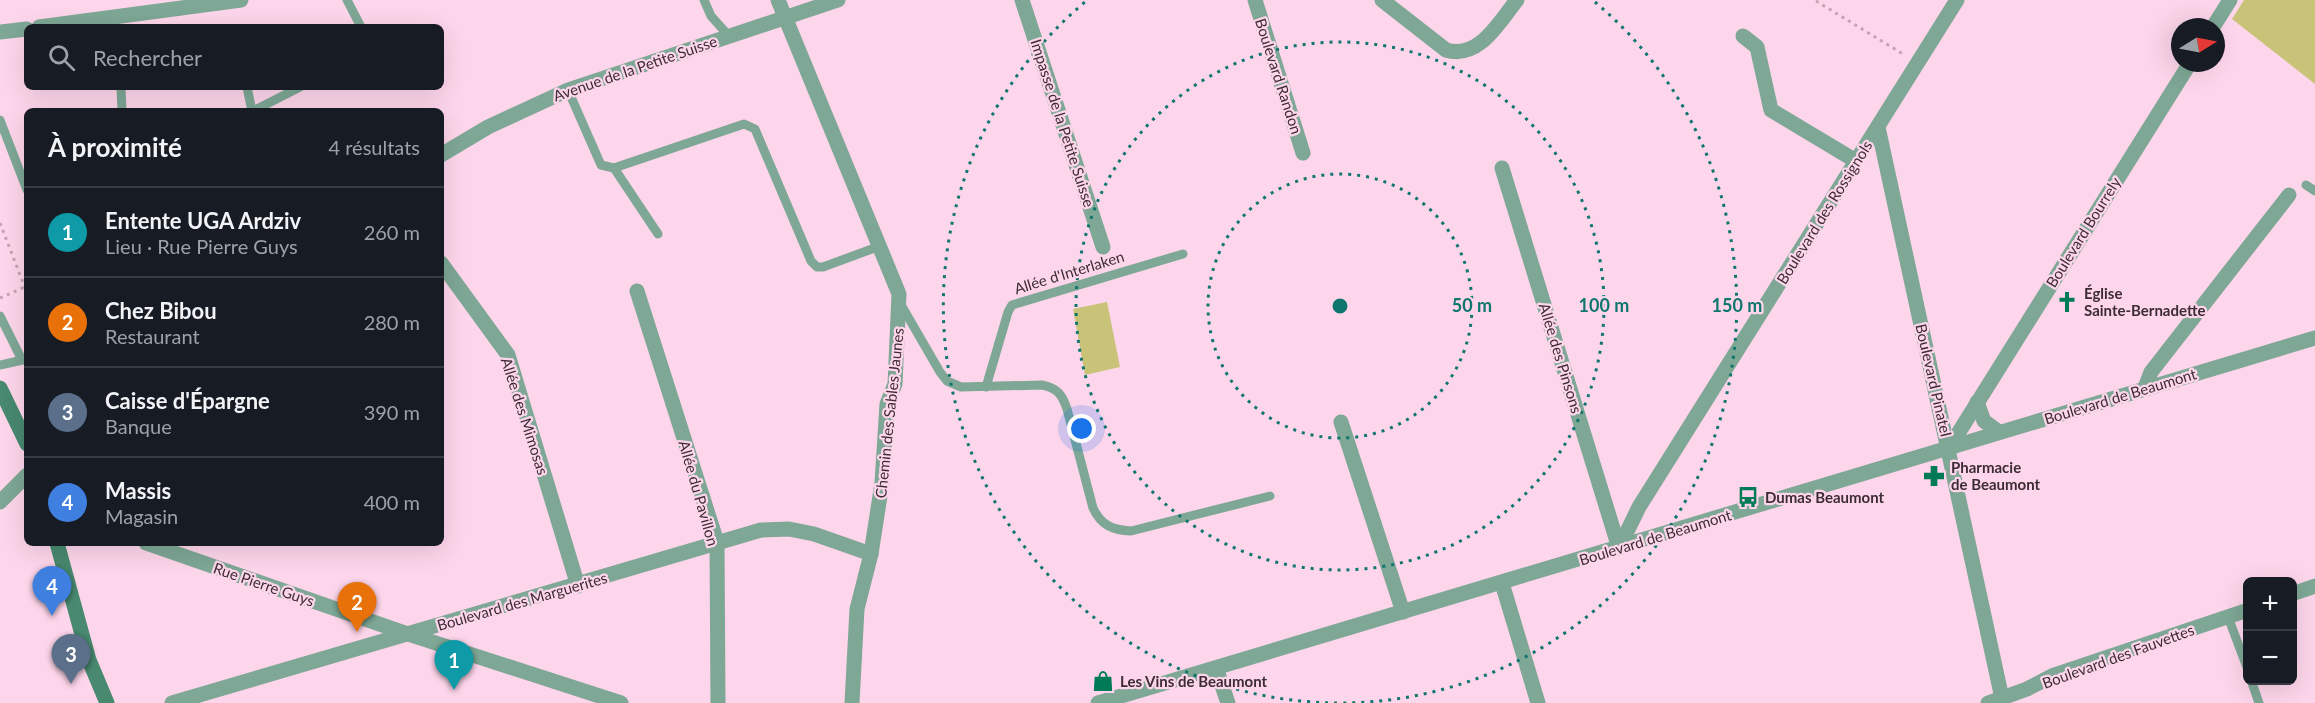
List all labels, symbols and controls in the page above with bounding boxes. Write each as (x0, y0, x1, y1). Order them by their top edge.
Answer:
street label: Boulevard Randon (1252, 16, 1306, 136)
north arrow (2171, 18, 2225, 72)
search box (24, 24, 444, 90)
street label: Avenue de la Petite Suisse (551, 31, 719, 105)
street label: Impasse de la Petite Suisse (1027, 37, 1099, 209)
icon: search (45, 41, 78, 74)
text: Rechercher (93, 44, 202, 71)
text: À proximité (48, 131, 182, 163)
text: 4 résultats (329, 135, 420, 159)
street label: Boulevard des Rossignols (1773, 137, 1875, 287)
street label: Boulevard Bourrely (2042, 173, 2124, 290)
text: Entente UGA Ardziv (105, 207, 301, 234)
text: 1 (62, 220, 73, 244)
text: 260 m (364, 220, 420, 244)
text: Lieu · Rue Pierre Guys (105, 234, 298, 258)
street label: Allée d'Interlaken (1012, 247, 1126, 297)
place label: Église Sainte-Bernadette (2084, 284, 2205, 319)
church icon: Église Sainte-Bernadette (2055, 290, 2079, 314)
text: 50 m (1452, 294, 1492, 316)
text: 100 m (1579, 294, 1629, 316)
text: 150 m (1712, 294, 1762, 316)
centre of rings (1330, 296, 1350, 316)
text: Chez Bibou (105, 297, 217, 324)
street label: Allée des Pinsons (1536, 301, 1586, 415)
text: 2 (62, 310, 73, 334)
text: 280 m (364, 310, 420, 334)
street label: Boulevard Pinatel (1912, 322, 1956, 438)
text: Restaurant (105, 324, 200, 348)
street label: Chemin des Sables Jaunes (871, 327, 907, 499)
street label: Allée des Mimosas (498, 355, 552, 477)
street label: Boulevard de Beaumont (2042, 364, 2199, 428)
text: Caisse d'Épargne (105, 387, 270, 414)
text: 3 (62, 400, 73, 424)
text: 390 m (364, 400, 420, 424)
text: Banque (105, 414, 172, 438)
your location (1067, 414, 1096, 443)
street label: Allée du Pavillon (675, 438, 723, 548)
place label: Pharmacie de Beaumont (1951, 458, 2041, 493)
pharmacy icon: Pharmacie de Beaumont (1922, 464, 1946, 488)
text: Massis (105, 477, 171, 504)
bus stop icon: Dumas Beaumont (1736, 485, 1760, 509)
place label: Dumas Beaumont (1765, 488, 1885, 506)
text: 4 (62, 490, 73, 514)
text: 400 m (364, 490, 420, 514)
text: Magasin (105, 504, 178, 528)
street label: Boulevard de Beaumont (1577, 505, 1734, 569)
street label: Rue Pierre Guys (211, 558, 317, 610)
pin: 4 (32, 566, 72, 616)
street label: Boulevard des Marguerites (435, 568, 609, 634)
map controls (2243, 577, 2297, 685)
button: + (2243, 577, 2297, 631)
pin: 2 (338, 582, 376, 632)
street label: Boulevard des Fauvettes (2040, 620, 2196, 692)
button: − (2243, 631, 2297, 685)
pin: 3 (52, 634, 90, 684)
pin: 1 (434, 640, 474, 690)
shop icon: Les Vins de Beaumont (1091, 669, 1115, 693)
place label: Les Vins de Beaumont (1120, 672, 1268, 690)

